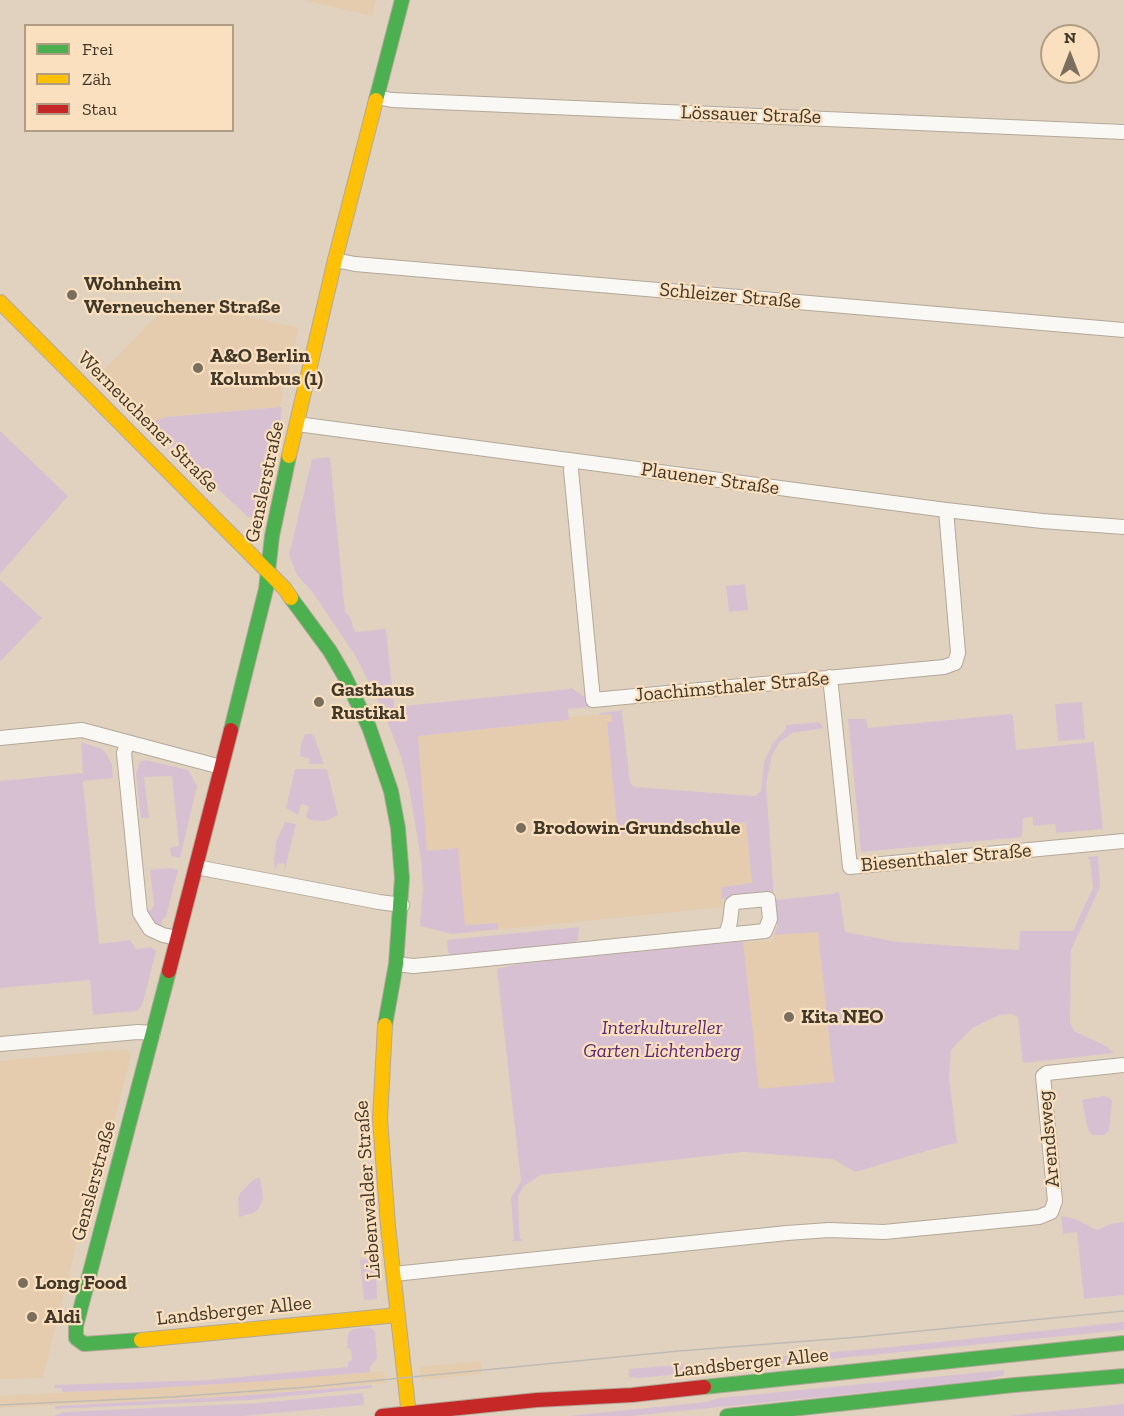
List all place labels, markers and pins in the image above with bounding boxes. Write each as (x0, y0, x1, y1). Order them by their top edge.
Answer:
place label: Wohnheim Werneuchener Straße (84, 272, 280, 319)
marker: Wohnheim Werneuchener Straße (65, 288, 79, 302)
place label: A&O Berlin Kolumbus (1) (210, 344, 323, 391)
marker: A&O Berlin Kolumbus (1) (191, 361, 205, 375)
place label: Gasthaus Rustikal (331, 678, 415, 725)
marker: Gasthaus Rustikal (312, 695, 326, 709)
place label: Brodowin-Grundschule (533, 816, 740, 840)
marker: Brodowin-Grundschule (514, 821, 528, 835)
place label: Kita NEO (801, 1005, 884, 1029)
marker: Kita NEO (782, 1010, 796, 1024)
place label: Long Food (35, 1271, 127, 1295)
marker: Long Food (16, 1276, 30, 1290)
place label: Aldi (44, 1305, 81, 1329)
marker: Aldi (25, 1310, 39, 1324)

